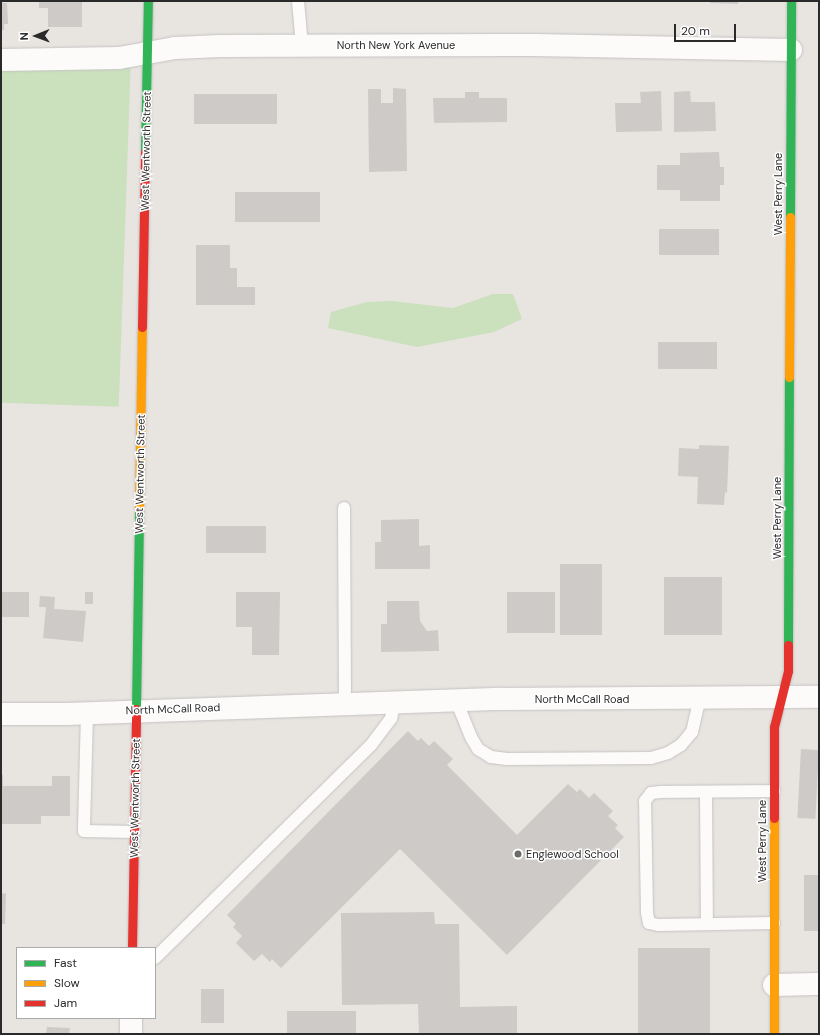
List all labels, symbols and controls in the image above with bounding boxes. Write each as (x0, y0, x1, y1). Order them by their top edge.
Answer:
north arrow (16, 16, 56, 56)
scale bar (676, 16, 738, 42)
text: 20 m (681, 23, 710, 39)
text: N (17, 32, 31, 40)
street label: North New York Avenue (337, 38, 455, 52)
street label: West Wentworth Street (138, 91, 154, 211)
street label: West Perry Lane (771, 153, 785, 235)
street label: West Wentworth Street (132, 414, 148, 534)
street label: West Perry Lane (770, 477, 784, 559)
street label: North McCall Road (535, 692, 629, 706)
street label: North McCall Road (125, 701, 221, 717)
street label: West Wentworth Street (127, 738, 143, 858)
street label: West Perry Lane (755, 800, 769, 882)
place label: Englewood School (526, 847, 619, 861)
marker: Englewood School (513, 849, 523, 859)
legend (16, 947, 156, 1019)
text: Fast (54, 955, 77, 971)
text: Slow (54, 975, 80, 991)
text: Jam (54, 995, 77, 1011)

